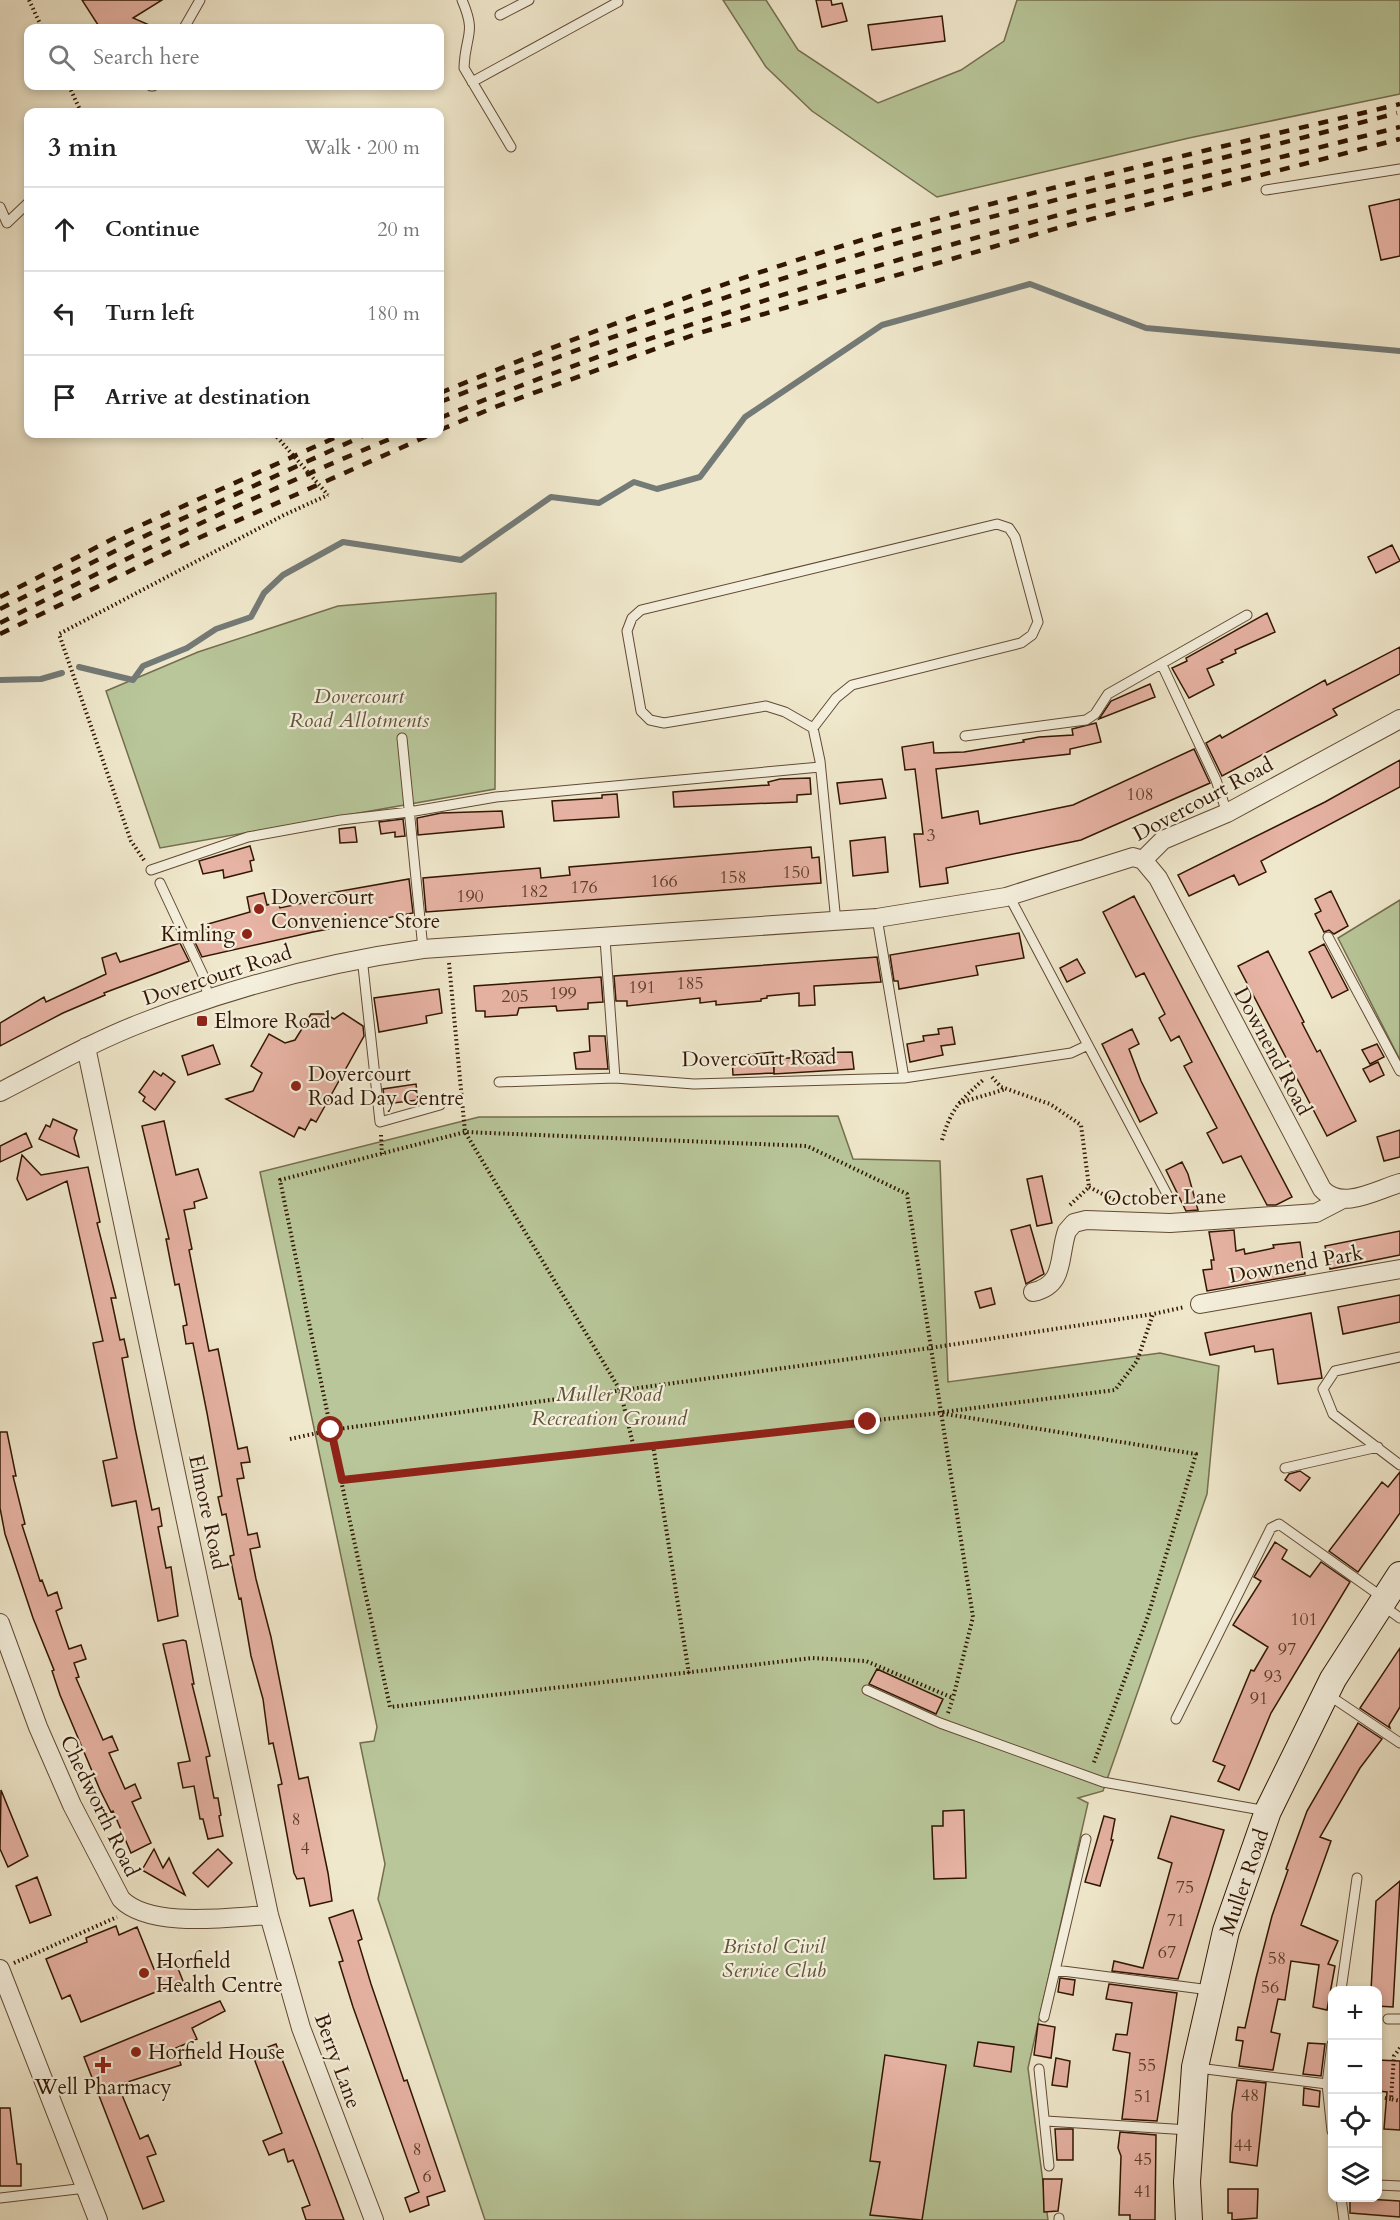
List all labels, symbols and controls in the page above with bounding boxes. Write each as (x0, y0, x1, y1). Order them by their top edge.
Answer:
search box (24, 24, 444, 90)
icon: search (45, 41, 78, 74)
text: Search here (93, 42, 200, 72)
text: 3 min (48, 130, 117, 165)
text: Walk · 200 m (305, 134, 420, 161)
icon: ahead (48, 213, 81, 246)
text: Continue (105, 214, 200, 244)
text: 20 m (377, 216, 420, 243)
icon: left (48, 297, 81, 330)
text: Turn left (105, 298, 194, 328)
text: 180 m (367, 300, 420, 327)
icon: arrive (48, 381, 81, 414)
text: Arrive at destination (105, 382, 310, 412)
park label: Dovercourt Road Allotments (289, 682, 429, 735)
street label: Dovercourt Road (1128, 750, 1278, 849)
house number: 108 (1126, 782, 1154, 807)
house number: 3 (926, 823, 936, 848)
house number: 150 (782, 860, 810, 885)
house number: 158 (719, 865, 747, 890)
house number: 166 (650, 869, 678, 894)
house number: 176 (570, 875, 598, 900)
house number: 182 (520, 879, 548, 904)
place label: Dovercourt Convenience Store (271, 883, 440, 936)
house number: 190 (456, 884, 484, 909)
marker: Dovercourt Convenience Store (252, 902, 266, 916)
place label: Kimling (161, 920, 235, 949)
marker: Kimling (240, 927, 254, 941)
street label: Dovercourt Road (139, 938, 295, 1013)
house number: 185 (676, 971, 704, 996)
house number: 191 (628, 975, 656, 1000)
house number: 199 (549, 981, 577, 1006)
street label: Downend Road (1227, 982, 1319, 1121)
house number: 205 (501, 984, 529, 1009)
place label: Elmore Road (214, 1007, 330, 1036)
marker: Elmore Road (195, 1014, 209, 1028)
street label: Dovercourt Road (681, 1043, 837, 1074)
place label: Dovercourt Road Day Centre (308, 1060, 464, 1113)
marker: Dovercourt Road Day Centre (289, 1079, 303, 1093)
street label: October Lane (1103, 1182, 1227, 1213)
street label: Downend Park (1227, 1238, 1366, 1291)
park label: Muller Road Recreation Ground (531, 1380, 688, 1433)
route end (854, 1408, 880, 1434)
route start (317, 1416, 343, 1442)
street label: Elmore Road (181, 1452, 234, 1572)
house number: 101 (1290, 1607, 1318, 1632)
house number: 97 (1278, 1637, 1296, 1662)
house number: 93 (1264, 1664, 1282, 1689)
house number: 91 (1250, 1686, 1268, 1711)
street label: Chedworth Road (53, 1731, 146, 1882)
house number: 8 (291, 1807, 301, 1832)
street label: Muller Road (1213, 1825, 1276, 1939)
house number: 4 (300, 1836, 310, 1861)
house number: 75 (1176, 1875, 1194, 1900)
house number: 71 (1167, 1908, 1185, 1933)
park label: Bristol Civil Service Club (722, 1932, 827, 1985)
house number: 67 (1158, 1940, 1176, 1965)
house number: 58 (1268, 1946, 1286, 1971)
place label: Horfield Health Centre (156, 1947, 283, 2000)
marker: Horfield Health Centre (137, 1966, 151, 1980)
house number: 56 (1261, 1975, 1279, 2000)
map controls (1328, 1986, 1382, 2202)
button: + (1328, 1986, 1382, 2040)
street label: Berry Lane (307, 2010, 368, 2113)
place label: Horfield House (148, 2038, 285, 2067)
button: − (1328, 2040, 1382, 2094)
marker: Horfield House (129, 2045, 143, 2059)
house number: 55 (1138, 2053, 1156, 2078)
marker: Well Pharmacy (96, 2058, 110, 2072)
place label: Well Pharmacy (33, 2073, 172, 2102)
house number: 48 (1241, 2083, 1259, 2108)
house number: 51 (1134, 2084, 1152, 2109)
button: locate (1328, 2094, 1382, 2148)
house number: 44 (1234, 2133, 1252, 2158)
house number: 8 (412, 2137, 422, 2162)
house number: 45 (1134, 2147, 1152, 2172)
button: layers (1328, 2148, 1382, 2202)
house number: 6 (422, 2164, 432, 2189)
house number: 41 (1134, 2179, 1152, 2204)

